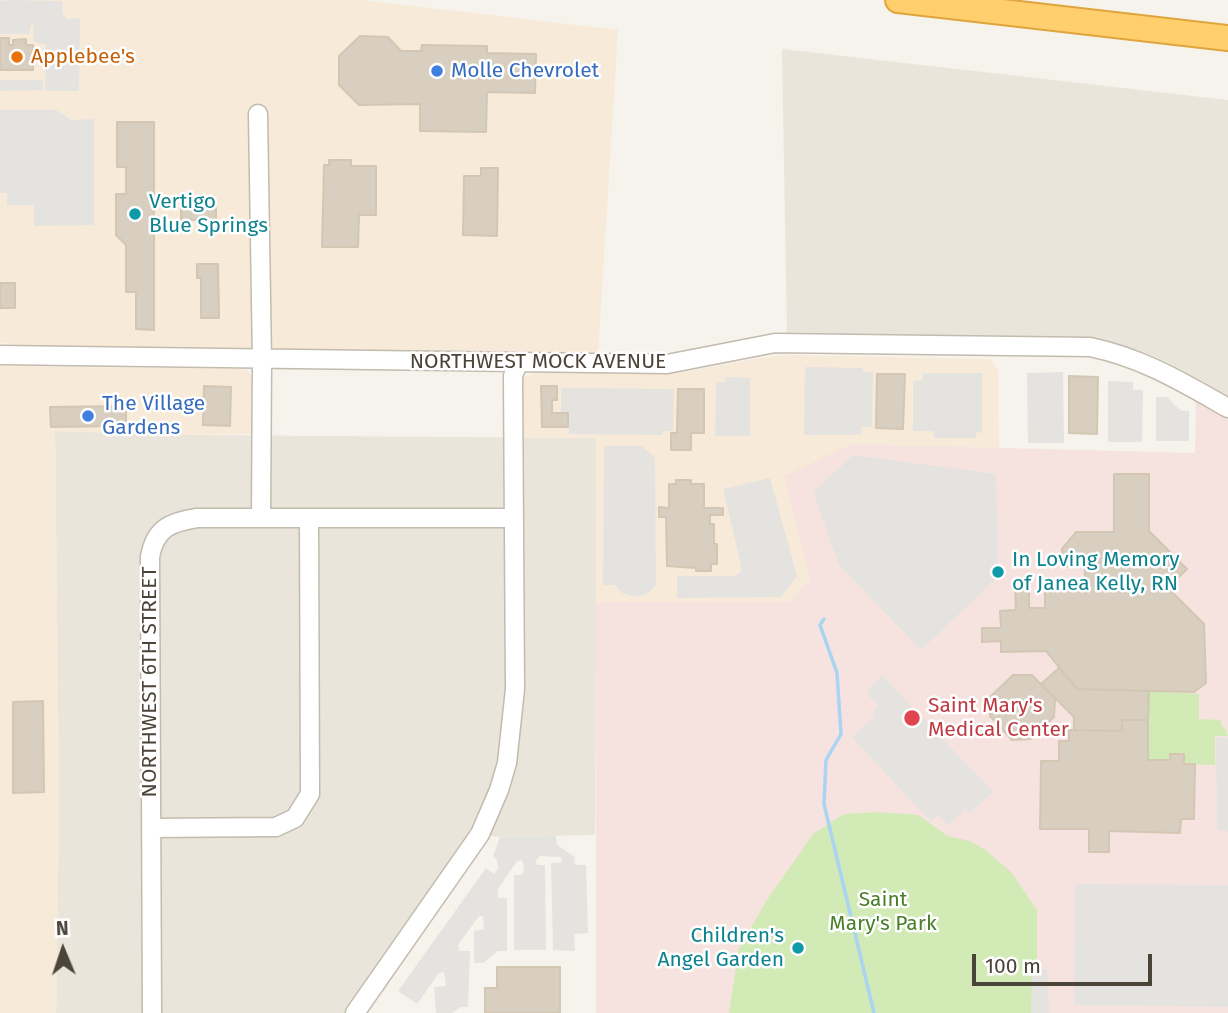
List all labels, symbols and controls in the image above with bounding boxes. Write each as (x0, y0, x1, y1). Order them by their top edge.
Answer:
place label: Applebee's (31, 44, 135, 70)
marker: Applebee's (9, 49, 25, 65)
place label: Molle Chevrolet (451, 58, 599, 84)
marker: Molle Chevrolet (429, 63, 445, 79)
place label: Vertigo Blue Springs (149, 189, 268, 239)
marker: Vertigo Blue Springs (127, 206, 143, 222)
street label: NORTHWEST MOCK AVENUE (410, 349, 666, 375)
place label: The Village Gardens (102, 391, 205, 441)
marker: The Village Gardens (80, 408, 96, 424)
place label: In Loving Memory of Janea Kelly, RN (1012, 547, 1180, 597)
marker: In Loving Memory of Janea Kelly, RN (990, 564, 1006, 580)
street label: NORTHWEST 6TH STREET (137, 567, 163, 797)
place label: Saint Mary's Medical Center (928, 693, 1069, 743)
marker: Saint Mary's Medical Center (902, 708, 922, 728)
park label: Saint Mary's Park (829, 887, 937, 937)
north arrow (28, 915, 98, 985)
text: N (56, 917, 69, 940)
place label: Children's Angel Garden (657, 923, 784, 973)
marker: Children's Angel Garden (790, 940, 806, 956)
scale bar (976, 940, 1156, 984)
text: 100 m (985, 953, 1041, 979)

